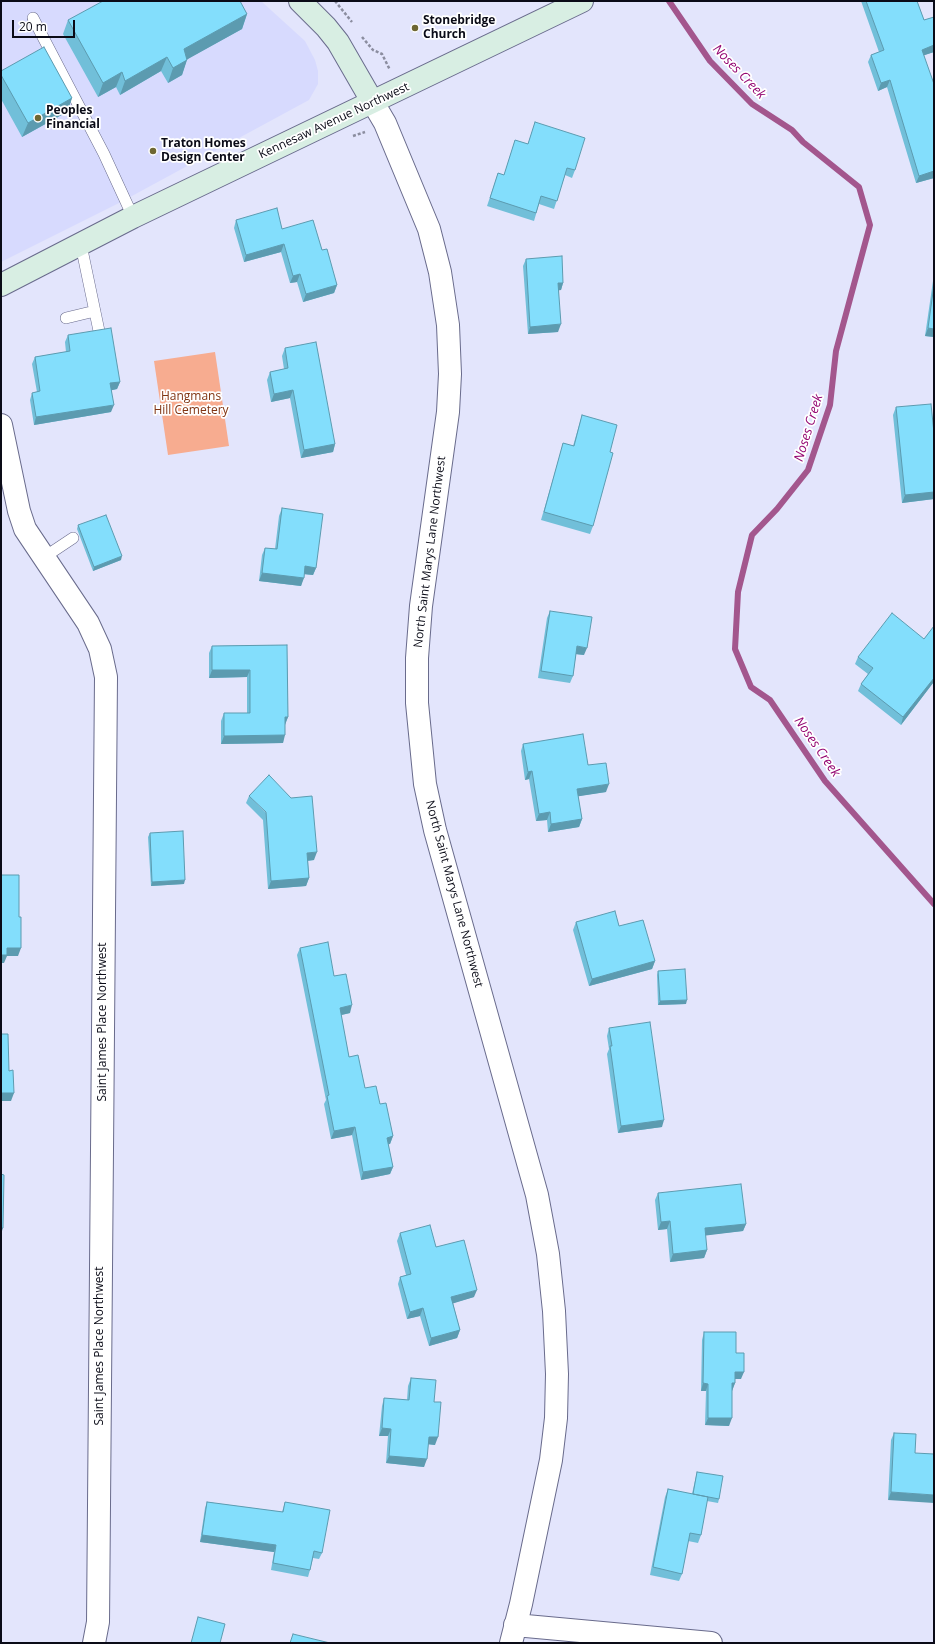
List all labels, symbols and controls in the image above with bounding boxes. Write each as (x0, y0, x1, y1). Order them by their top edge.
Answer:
scale bar (14, 12, 77, 38)
place label: Stonebridge Church (423, 14, 495, 42)
text: 20 m (19, 18, 47, 35)
marker: Stonebridge Church (410, 23, 420, 33)
water label: Noses Creek (709, 42, 769, 102)
street label: Kennesaw Avenue Northwest (257, 80, 411, 162)
place label: Peoples Financial (46, 104, 100, 132)
marker: Peoples Financial (33, 113, 43, 123)
place label: Traton Homes Design Center (161, 137, 246, 165)
marker: Traton Homes Design Center (148, 146, 158, 156)
park label: Hangmans Hill Cemetery (153, 390, 229, 418)
water label: Noses Creek (791, 392, 827, 464)
street label: North Saint Marys Lane Northwest (411, 455, 449, 649)
water label: Noses Creek (791, 714, 843, 780)
street label: North Saint Marys Lane Northwest (422, 799, 486, 989)
street label: Saint James Place Northwest (96, 943, 110, 1101)
street label: Saint James Place Northwest (93, 1267, 107, 1425)

